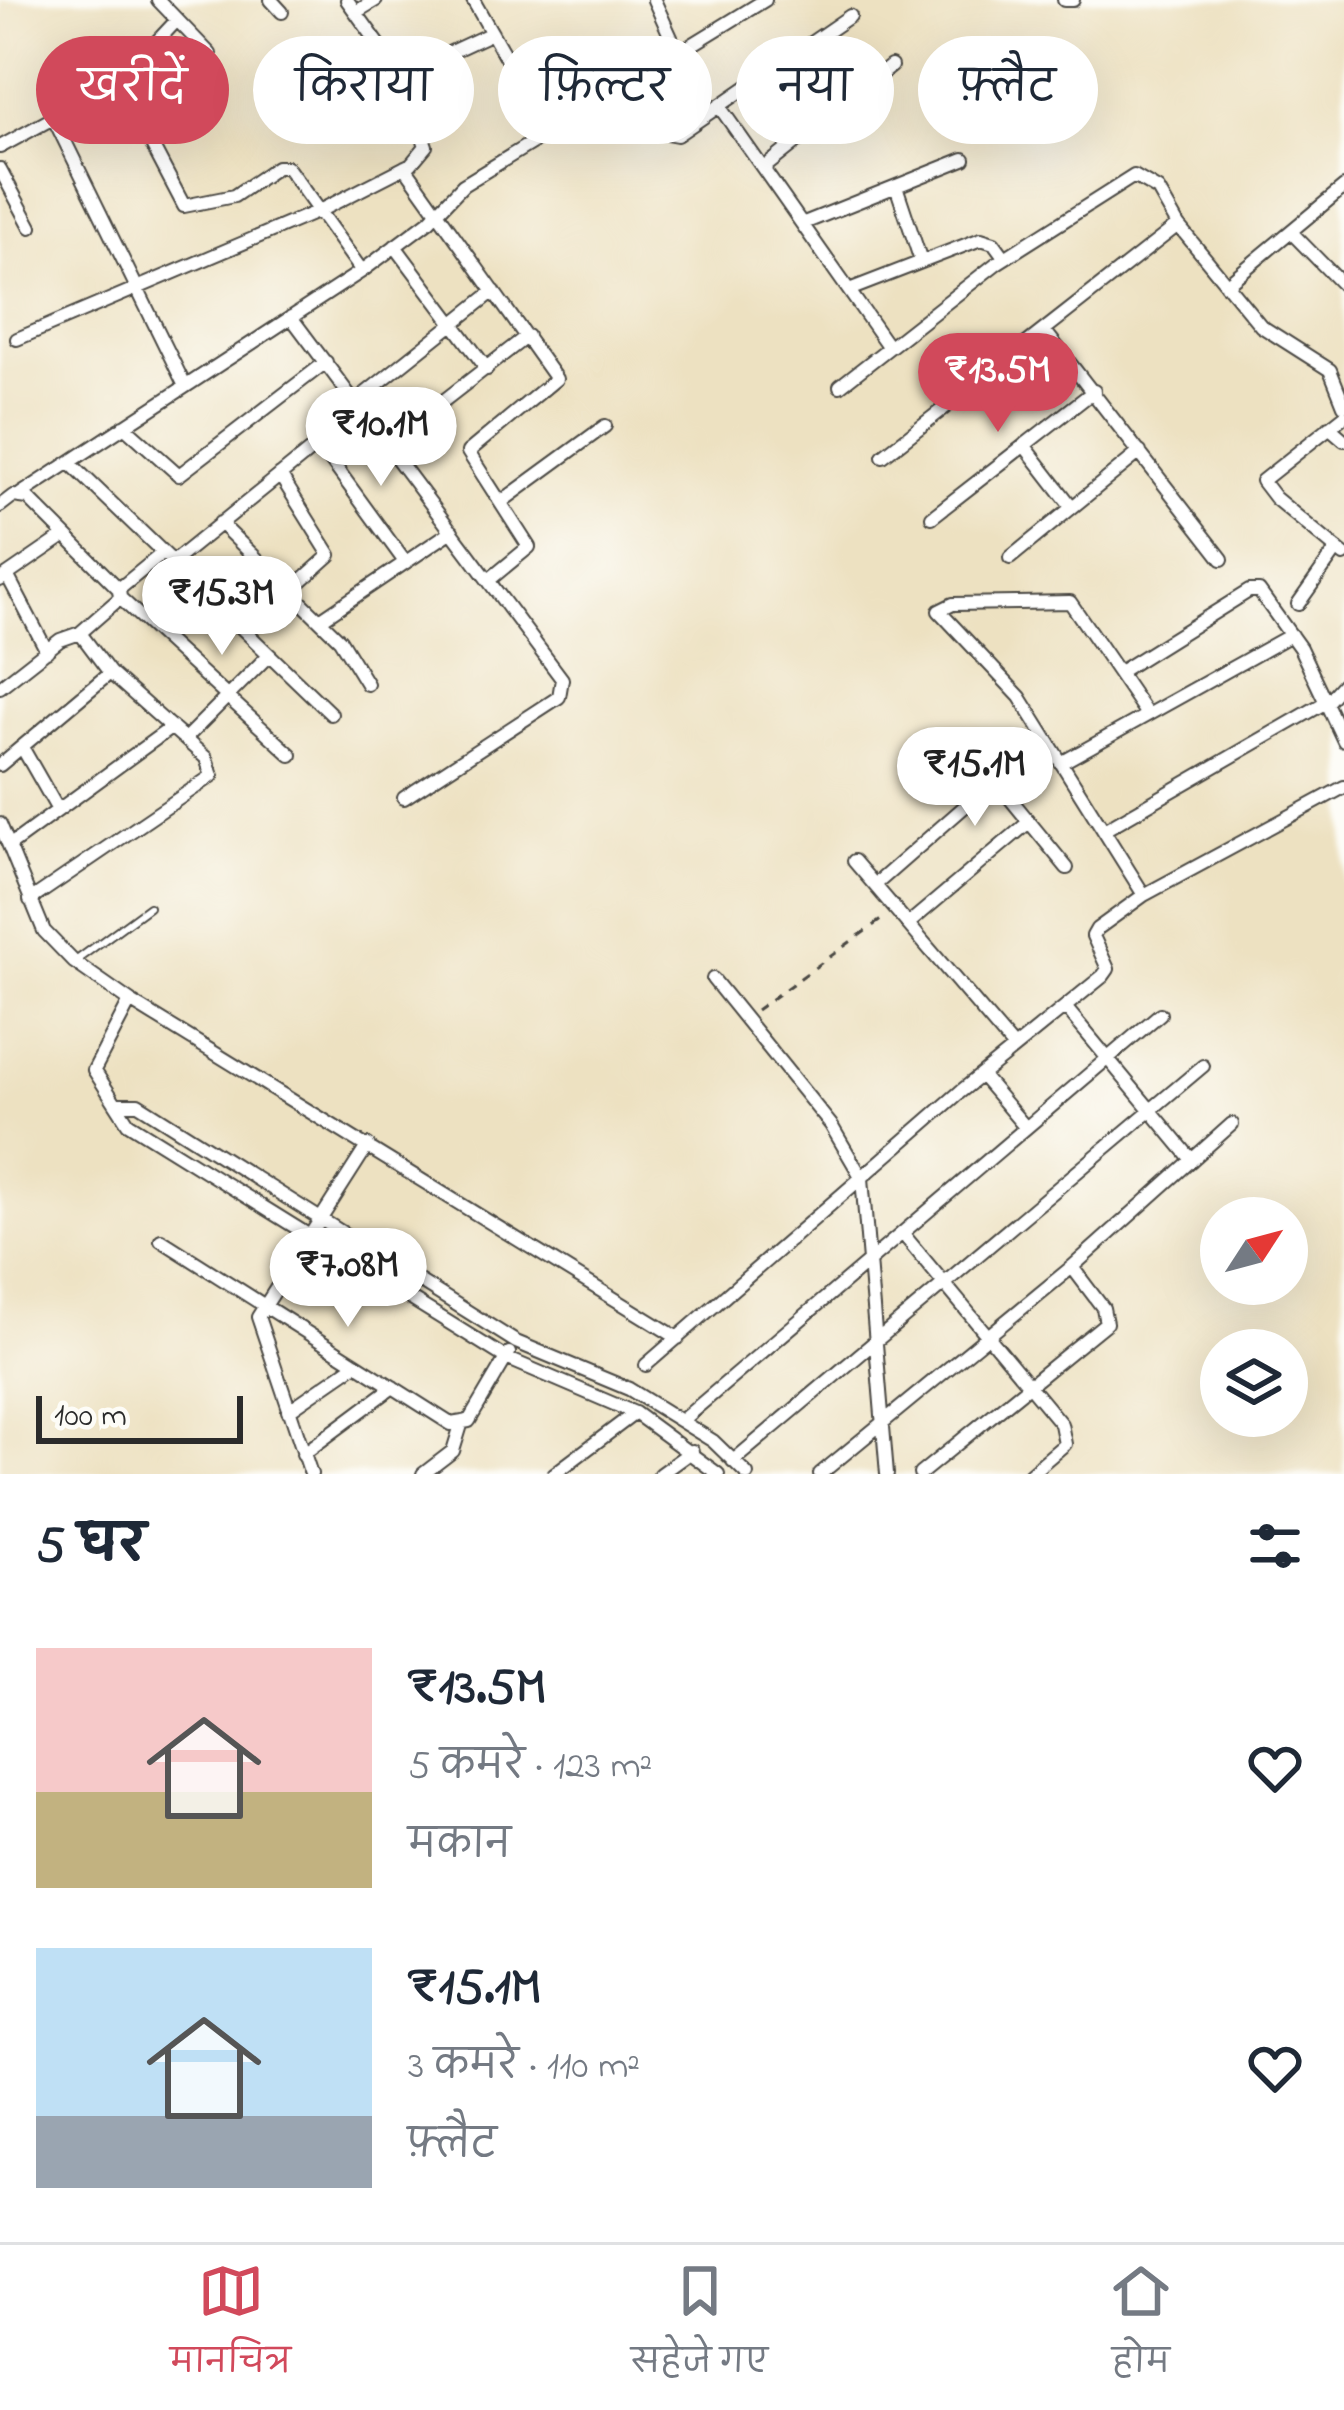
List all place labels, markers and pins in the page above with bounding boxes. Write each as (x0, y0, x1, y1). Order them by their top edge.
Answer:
pin: ₹13.5M (900, 333, 1096, 435)
pin: ₹10.1M (283, 387, 479, 489)
pin: ₹15.3M (124, 556, 320, 658)
pin: ₹15.1M (877, 727, 1073, 829)
pin: ₹7.08M (250, 1228, 446, 1330)

